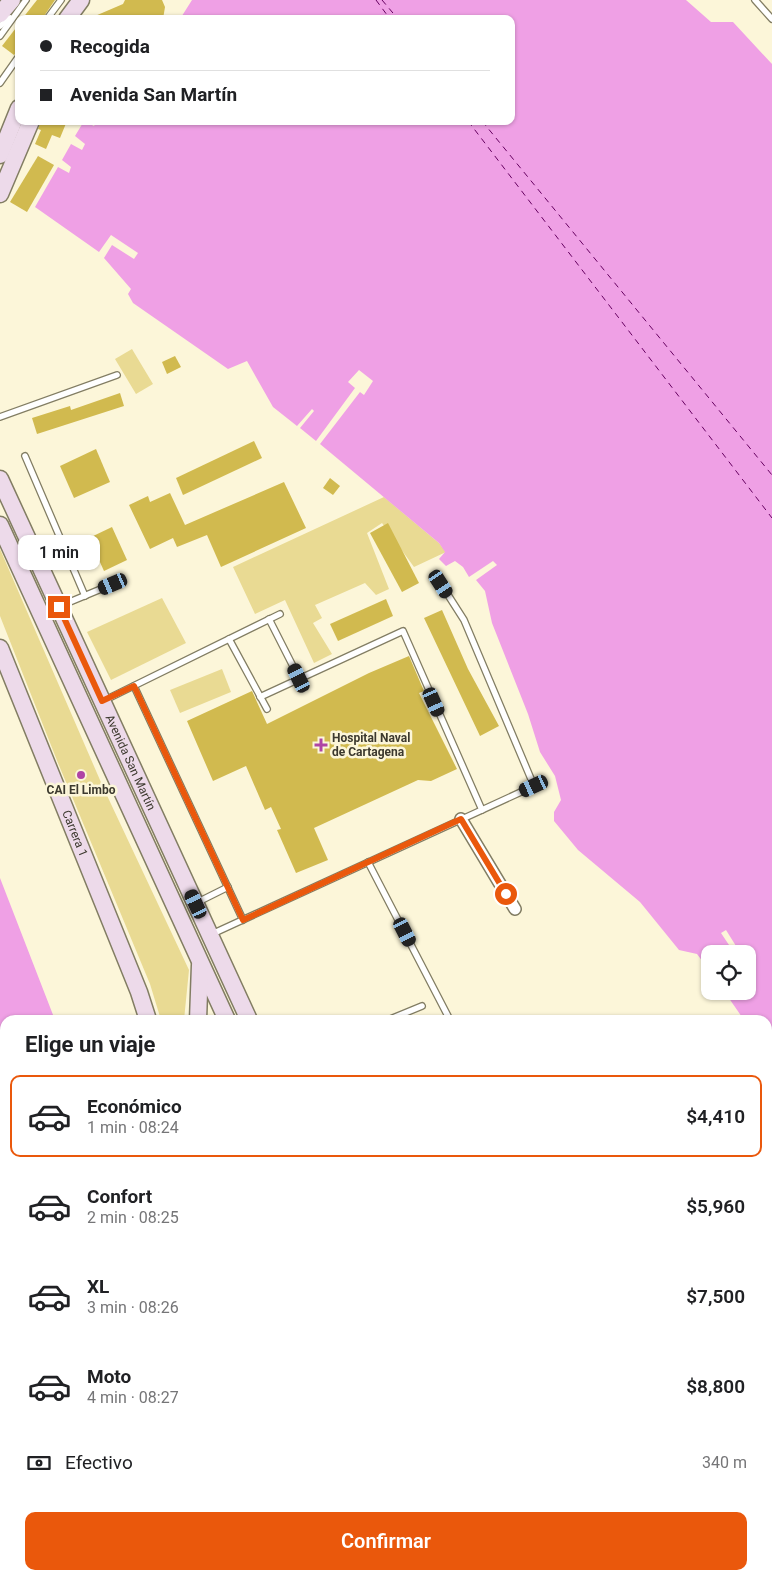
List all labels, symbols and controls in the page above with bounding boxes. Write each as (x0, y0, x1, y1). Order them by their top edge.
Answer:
text: Recogida (70, 35, 150, 58)
text: Avenida San Martín (70, 83, 237, 106)
callout: 1 min (18, 534, 100, 570)
text: 1 min (39, 543, 79, 562)
car (426, 567, 455, 601)
car (96, 571, 129, 597)
route end (48, 596, 70, 618)
car (285, 661, 312, 695)
car (421, 685, 446, 719)
street label: Avenida San Martín (102, 712, 158, 812)
place label: Hospital Naval de Cartagena (332, 731, 410, 759)
marker: Hospital Naval de Cartagena (314, 738, 328, 752)
marker: CAI El Limbo (75, 769, 87, 781)
car (517, 773, 550, 799)
place label: CAI El Limbo (47, 783, 116, 797)
street label: Carrera 1 (59, 808, 91, 859)
route start (495, 883, 517, 905)
car (182, 887, 209, 921)
car (391, 915, 418, 949)
map controls (701, 945, 756, 1000)
button: locate (701, 945, 756, 1000)
text: Elige un viaje (25, 1032, 155, 1057)
icon: car (27, 1094, 72, 1139)
text: Económico (87, 1095, 182, 1118)
text: $4,410 (686, 1105, 745, 1128)
text: 1 min · 08:24 (87, 1118, 179, 1137)
icon: car (27, 1184, 72, 1229)
text: Confort (87, 1185, 152, 1208)
text: $5,960 (686, 1195, 745, 1218)
text: 2 min · 08:25 (87, 1208, 179, 1227)
icon: car (27, 1274, 72, 1319)
text: XL (87, 1275, 109, 1298)
text: $7,500 (686, 1285, 745, 1308)
text: 3 min · 08:26 (87, 1298, 179, 1317)
icon: car (27, 1364, 72, 1409)
text: Moto (87, 1365, 131, 1388)
text: $8,800 (686, 1375, 745, 1398)
text: 4 min · 08:27 (87, 1388, 179, 1407)
icon: cash (25, 1449, 53, 1477)
text: Efectivo (65, 1451, 133, 1474)
text: 340 m (702, 1453, 747, 1472)
button: Confirmar (25, 1512, 747, 1570)

